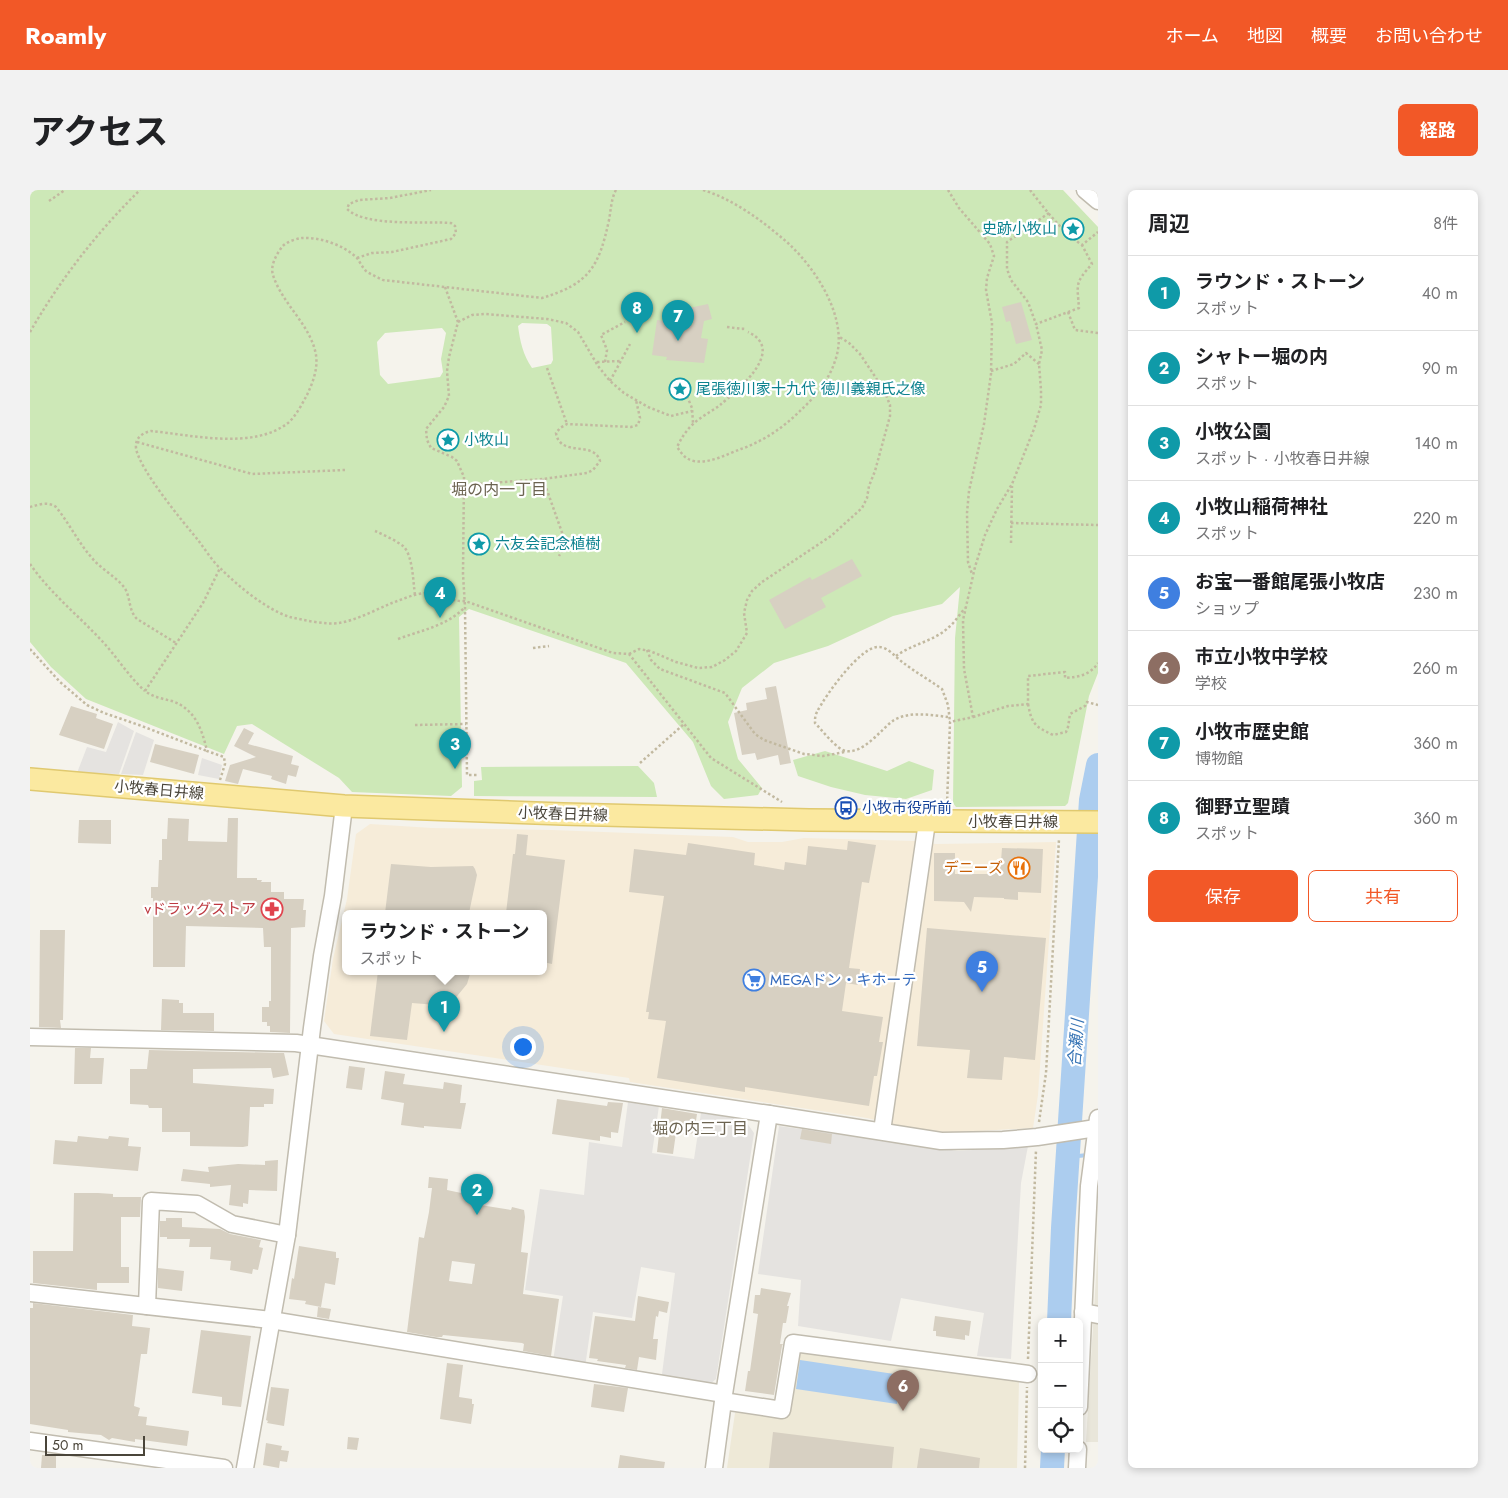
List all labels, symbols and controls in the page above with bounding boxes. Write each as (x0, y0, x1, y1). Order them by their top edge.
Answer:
text: Roamly (25, 18, 106, 53)
text: ホーム (1166, 23, 1219, 49)
text: 地図 (1247, 23, 1283, 49)
text: 概要 (1311, 23, 1347, 49)
text: お問い合わせ (1375, 23, 1483, 49)
button: 経路 (1398, 104, 1478, 156)
text: アクセス (30, 107, 168, 157)
text: 周辺 (1148, 209, 1190, 239)
text: 8件 (1433, 212, 1458, 235)
place icon: 史跡小牧山 (1061, 217, 1085, 241)
place label: 史跡小牧山 (982, 218, 1057, 240)
text: ラウンド・ストーン (1195, 268, 1365, 295)
text: 1 (1160, 282, 1168, 305)
text: 40 m (1422, 282, 1458, 305)
pin: 8 (621, 292, 653, 333)
text: スポット (1195, 297, 1259, 320)
pin: 7 (662, 300, 694, 341)
text: シャトー堀の内 (1195, 343, 1328, 370)
text: 2 (1159, 357, 1169, 380)
text: 90 m (1422, 357, 1458, 380)
text: スポット (1195, 372, 1259, 395)
place icon: 尾張徳川家十九代 徳川義親氏之像 (668, 377, 692, 401)
place label: 尾張徳川家十九代 徳川義親氏之像 (696, 378, 926, 400)
text: 小牧公園 (1195, 418, 1271, 445)
place icon: 小牧山 (436, 428, 460, 452)
place label: 小牧山 (464, 429, 509, 451)
text: 3 (1159, 432, 1169, 455)
text: 140 m (1415, 432, 1458, 455)
text: スポット · 小牧春日井線 (1195, 447, 1369, 470)
district label: 堀の内一丁目 (451, 478, 547, 501)
text: 小牧山稲荷神社 (1195, 493, 1328, 520)
text: 4 (1158, 507, 1170, 530)
text: 220 m (1413, 507, 1458, 530)
text: スポット (1195, 522, 1259, 545)
place icon: 六友会記念植樹 (467, 532, 491, 556)
place label: 六友会記念植樹 (495, 533, 600, 555)
text: お宝一番館尾張小牧店 (1195, 568, 1385, 595)
pin: 4 (424, 577, 456, 618)
text: 5 (1159, 582, 1169, 605)
text: 230 m (1413, 582, 1458, 605)
text: ショップ (1195, 597, 1259, 620)
text: 市立小牧中学校 (1195, 643, 1328, 670)
text: 6 (1159, 657, 1169, 680)
text: 260 m (1413, 657, 1458, 680)
text: 学校 (1195, 672, 1227, 695)
text: 小牧市歴史館 (1195, 718, 1309, 745)
pin: 3 (439, 728, 471, 769)
text: 7 (1159, 732, 1169, 755)
text: 360 m (1413, 732, 1458, 755)
text: 博物館 (1195, 747, 1243, 770)
street label: 小牧春日井線 (113, 775, 205, 805)
text: 御野立聖蹟 (1195, 793, 1290, 820)
bus stop icon: 小牧市役所前 (834, 796, 858, 820)
place label: 小牧市役所前 (862, 797, 952, 819)
street label: 小牧春日井線 (518, 801, 608, 827)
text: 8 (1159, 807, 1169, 830)
text: 360 m (1413, 807, 1458, 830)
street label: 小牧春日井線 (968, 811, 1058, 833)
text: スポット (1195, 822, 1259, 845)
restaurant icon: デニーズ (1007, 856, 1031, 880)
place label: デニーズ (944, 857, 1003, 879)
button: 保存 (1148, 870, 1298, 922)
button: 共有 (1308, 870, 1458, 922)
pharmacy icon: vドラッグストア (260, 897, 284, 921)
place label: vドラッグストア (144, 898, 256, 920)
popup (342, 910, 547, 975)
text: ラウンド・ストーン (359, 918, 530, 945)
text: スポット (359, 947, 423, 970)
pin: 5 (966, 951, 998, 992)
supermarket icon: MEGAドン・キホーテ (742, 968, 766, 992)
place label: MEGAドン・キホーテ (770, 969, 916, 991)
pin: 1 (428, 991, 460, 1032)
water label: 合瀬川 (1063, 1016, 1089, 1068)
your location (510, 1034, 536, 1060)
district label: 堀の内三丁目 (652, 1117, 748, 1140)
pin: 2 (461, 1174, 493, 1215)
map controls (1038, 1318, 1083, 1453)
button: + (1038, 1318, 1083, 1363)
button: − (1038, 1363, 1083, 1408)
pin: 6 (887, 1370, 919, 1411)
button: locate (1038, 1408, 1083, 1453)
scale bar (45, 1433, 145, 1456)
text: 50 m (52, 1435, 83, 1455)

